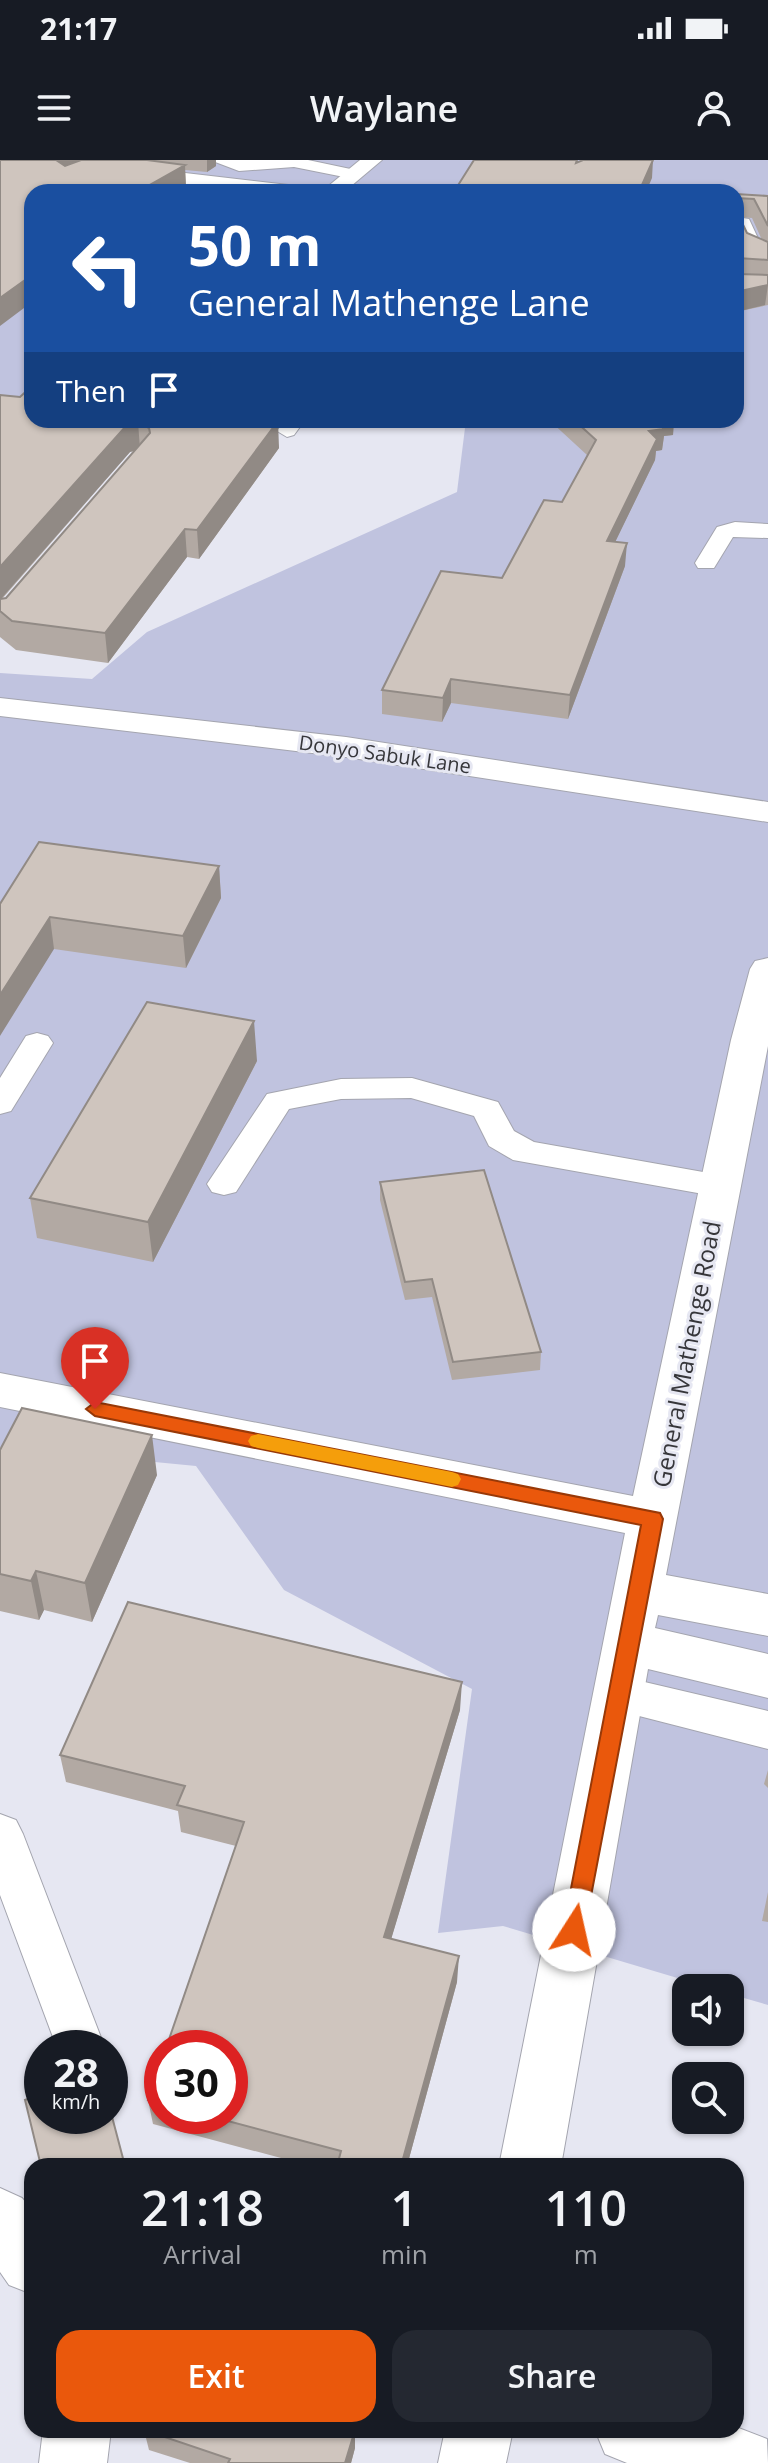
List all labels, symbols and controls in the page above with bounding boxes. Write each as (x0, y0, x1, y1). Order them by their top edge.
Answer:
text: 21:17 (40, 8, 117, 49)
text: Waylane (310, 84, 458, 133)
icon: menu (32, 86, 76, 130)
icon: person (692, 86, 736, 130)
text: 50 m (188, 206, 322, 282)
icon: left (56, 216, 160, 320)
text: General Mathenge Lane (188, 278, 590, 327)
icon: arrive (142, 368, 186, 412)
text: Then (56, 370, 126, 411)
street label: Donyo Sabuk Lane (297, 729, 473, 779)
street label: General Mathenge Road (644, 1218, 728, 1490)
pin (61, 1327, 129, 1409)
icon: arrive (73, 1339, 117, 1383)
position arrow (532, 1888, 616, 1972)
map controls (672, 1974, 744, 2134)
button: sound (672, 1974, 744, 2046)
speed limit sign: 30 (144, 2030, 248, 2134)
text: 28 (53, 2044, 99, 2099)
button: search (672, 2062, 744, 2134)
text: km/h (52, 2088, 100, 2115)
text: 21:18 (141, 2175, 264, 2240)
text: 1 (391, 2175, 418, 2240)
text: 110 (545, 2175, 627, 2240)
text: Arrival (163, 2236, 242, 2272)
text: min (381, 2236, 428, 2272)
text: m (574, 2236, 598, 2272)
button: Exit (56, 2330, 376, 2422)
button: Share (392, 2330, 712, 2422)

